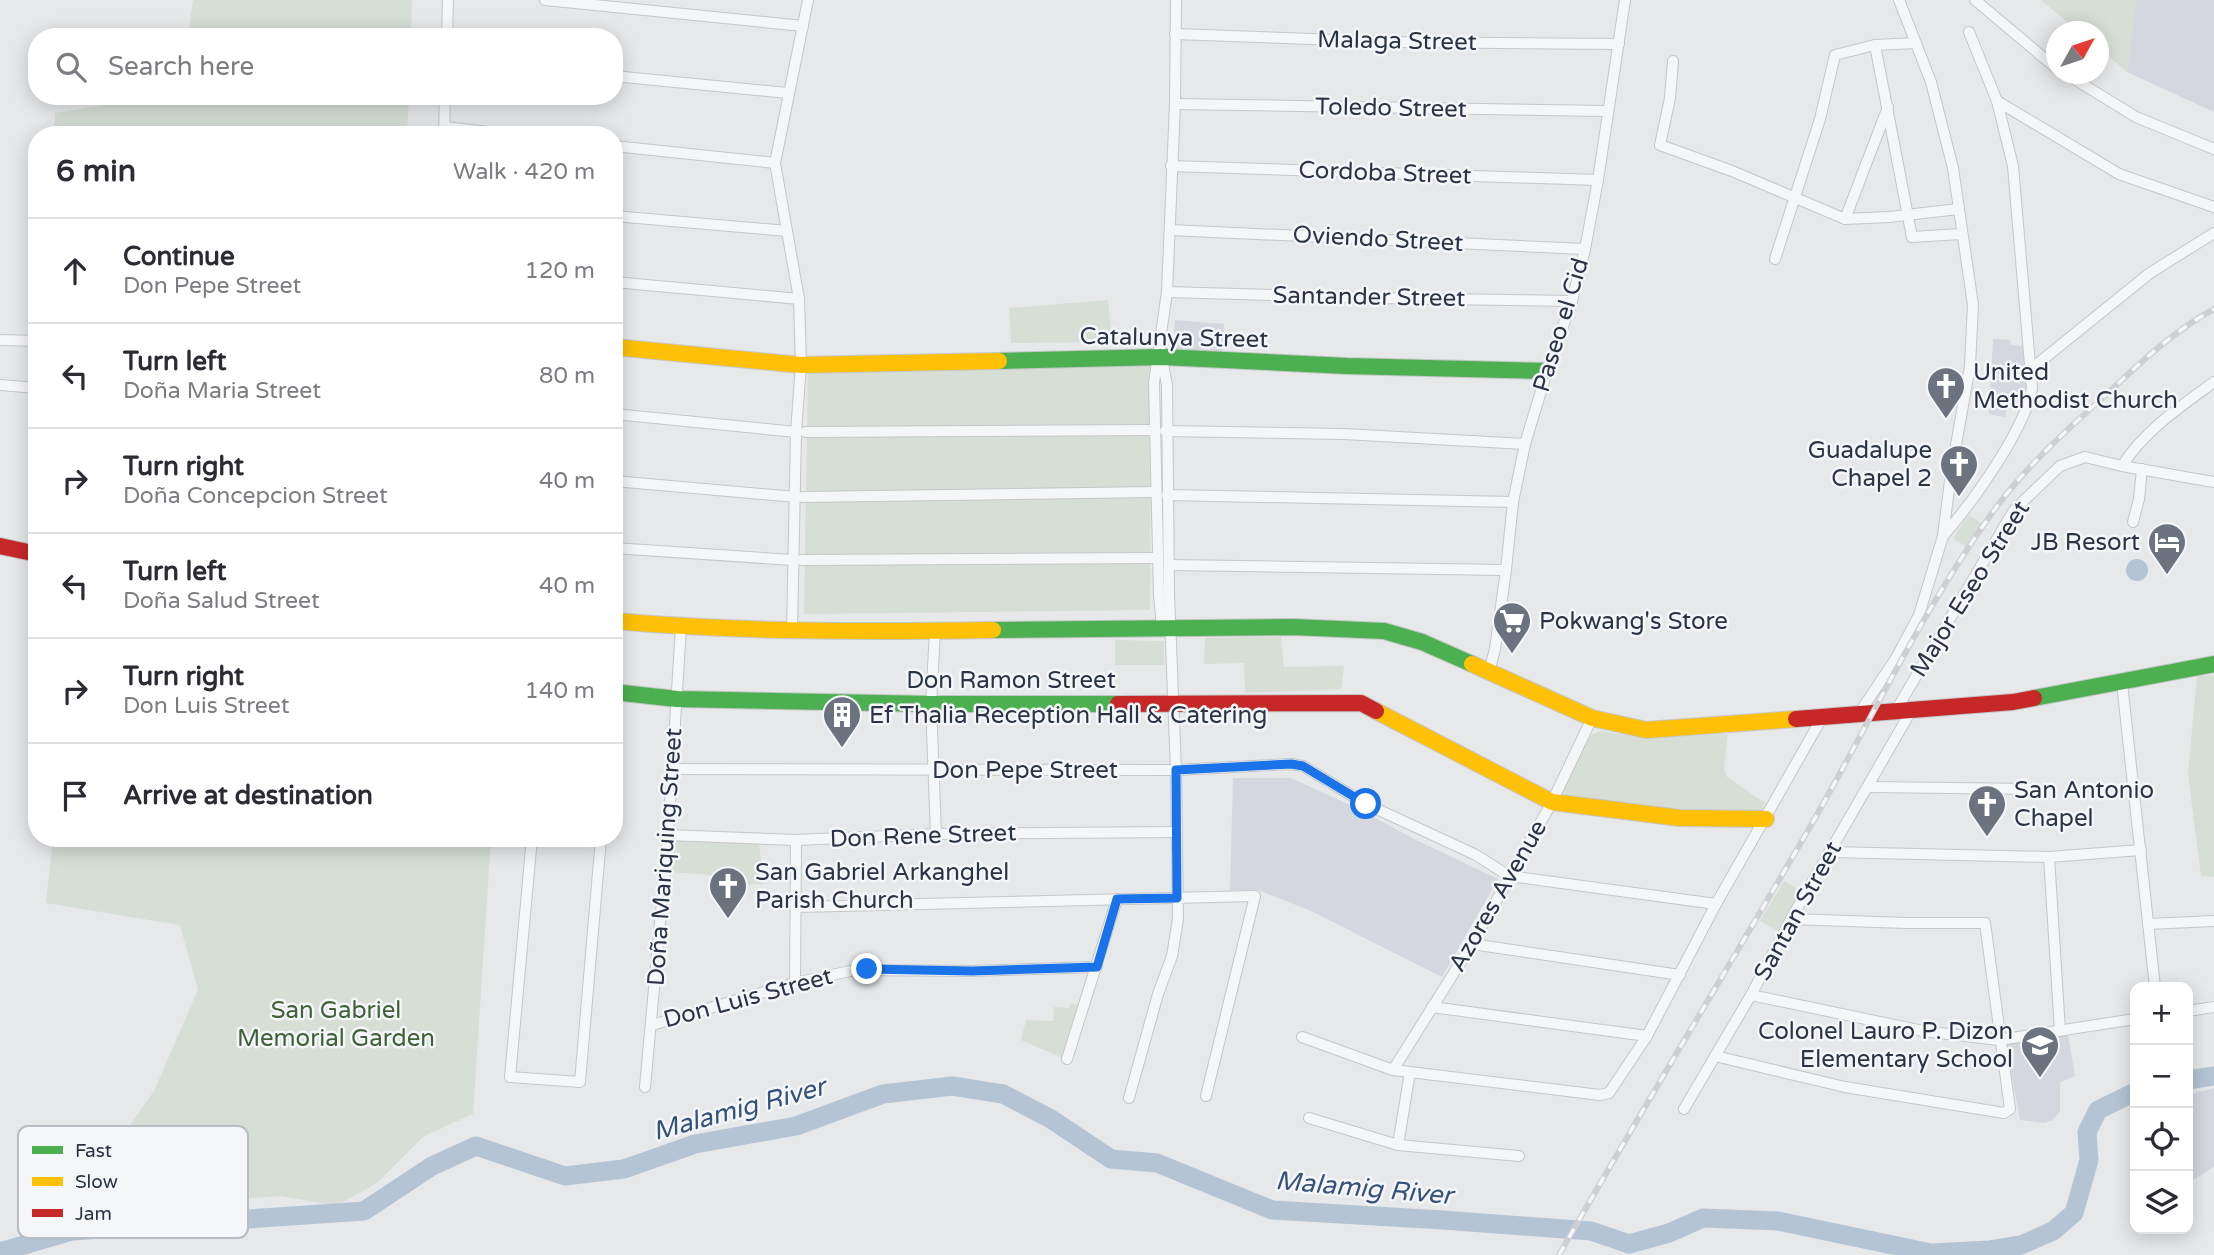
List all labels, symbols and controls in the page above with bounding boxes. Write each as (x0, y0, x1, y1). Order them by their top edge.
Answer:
north arrow (2046, 21, 2109, 84)
street label: Malaga Street (1317, 25, 1477, 57)
search box (28, 28, 623, 105)
icon: search (52, 48, 90, 86)
text: Search here (108, 51, 254, 82)
street label: Toledo Street (1315, 92, 1467, 124)
text: 6 min (56, 153, 136, 190)
street label: Cordoba Street (1298, 155, 1472, 191)
text: Walk · 420 m (453, 158, 595, 186)
street label: Oviendo Street (1292, 220, 1464, 258)
text: Continue (123, 241, 235, 272)
icon: ahead (56, 252, 94, 290)
street label: Paseo el Cid (1527, 255, 1595, 395)
text: 120 m (525, 257, 595, 285)
text: Don Pepe Street (123, 272, 301, 300)
street label: Santander Street (1272, 281, 1466, 313)
street label: Catalunya Street (1079, 322, 1269, 354)
text: Turn left (123, 346, 226, 377)
icon: left (56, 357, 94, 395)
place label: United Methodist Church (1973, 358, 2178, 415)
text: 80 m (539, 362, 595, 390)
church icon: United Methodist Church (1925, 365, 1967, 420)
text: Doña Maria Street (123, 377, 321, 405)
place label: Guadalupe Chapel 2 (1808, 436, 1932, 493)
church icon: Guadalupe Chapel 2 (1938, 443, 1980, 498)
text: Turn right (123, 451, 244, 482)
icon: right (56, 462, 94, 500)
text: 40 m (539, 467, 595, 495)
text: Doña Concepcion Street (123, 482, 388, 510)
street label: Major Eseo Street (1904, 495, 2036, 683)
hotel icon: JB Resort (2146, 521, 2188, 576)
place label: JB Resort (2031, 528, 2140, 557)
text: Turn left (123, 556, 226, 587)
icon: left (56, 567, 94, 605)
text: 40 m (539, 572, 595, 600)
text: Doña Salud Street (123, 587, 320, 615)
supermarket icon: Pokwang's Store (1491, 600, 1533, 655)
place label: Pokwang's Store (1539, 607, 1728, 636)
text: Turn right (123, 661, 244, 692)
street label: Don Ramon Street (906, 666, 1116, 695)
icon: right (56, 672, 94, 710)
text: 140 m (525, 677, 595, 705)
text: Don Luis Street (123, 692, 290, 720)
building icon: Ef Thalia Reception Hall & Catering (821, 694, 863, 749)
place label: Ef Thalia Reception Hall & Catering (869, 701, 1267, 730)
street label: Doña Mariquing Street (642, 727, 688, 987)
street label: Don Pepe Street (932, 756, 1118, 785)
place label: San Antonio Chapel (2014, 776, 2154, 833)
icon: arrive (56, 777, 94, 815)
text: Arrive at destination (123, 780, 373, 811)
church icon: San Antonio Chapel (1966, 783, 2008, 838)
route start (1350, 788, 1381, 819)
street label: Azores Avenue (1443, 815, 1553, 977)
street label: Don Rene Street (829, 818, 1017, 854)
street label: Santan Street (1748, 836, 1848, 986)
place label: San Gabriel Arkanghel Parish Church (755, 858, 1009, 915)
church icon: San Gabriel Arkanghel Parish Church (707, 865, 749, 920)
route end (851, 953, 882, 984)
street label: Don Luis Street (660, 962, 836, 1034)
map controls (2130, 982, 2193, 1234)
button: + (2130, 982, 2193, 1045)
park label: San Gabriel Memorial Garden (237, 996, 435, 1053)
place label: Colonel Lauro P. Dizon Elementary School (1758, 1017, 2013, 1074)
school or university icon: Colonel Lauro P. Dizon Elementary School (2019, 1024, 2061, 1079)
button: − (2130, 1045, 2193, 1108)
water label: Malamig River (649, 1070, 832, 1147)
button: locate (2130, 1108, 2193, 1171)
legend (18, 1126, 248, 1238)
text: Fast (75, 1140, 112, 1162)
water label: Malamig River (1274, 1165, 1457, 1211)
text: Slow (75, 1171, 118, 1193)
button: layers (2130, 1171, 2193, 1234)
text: Jam (75, 1203, 112, 1225)

